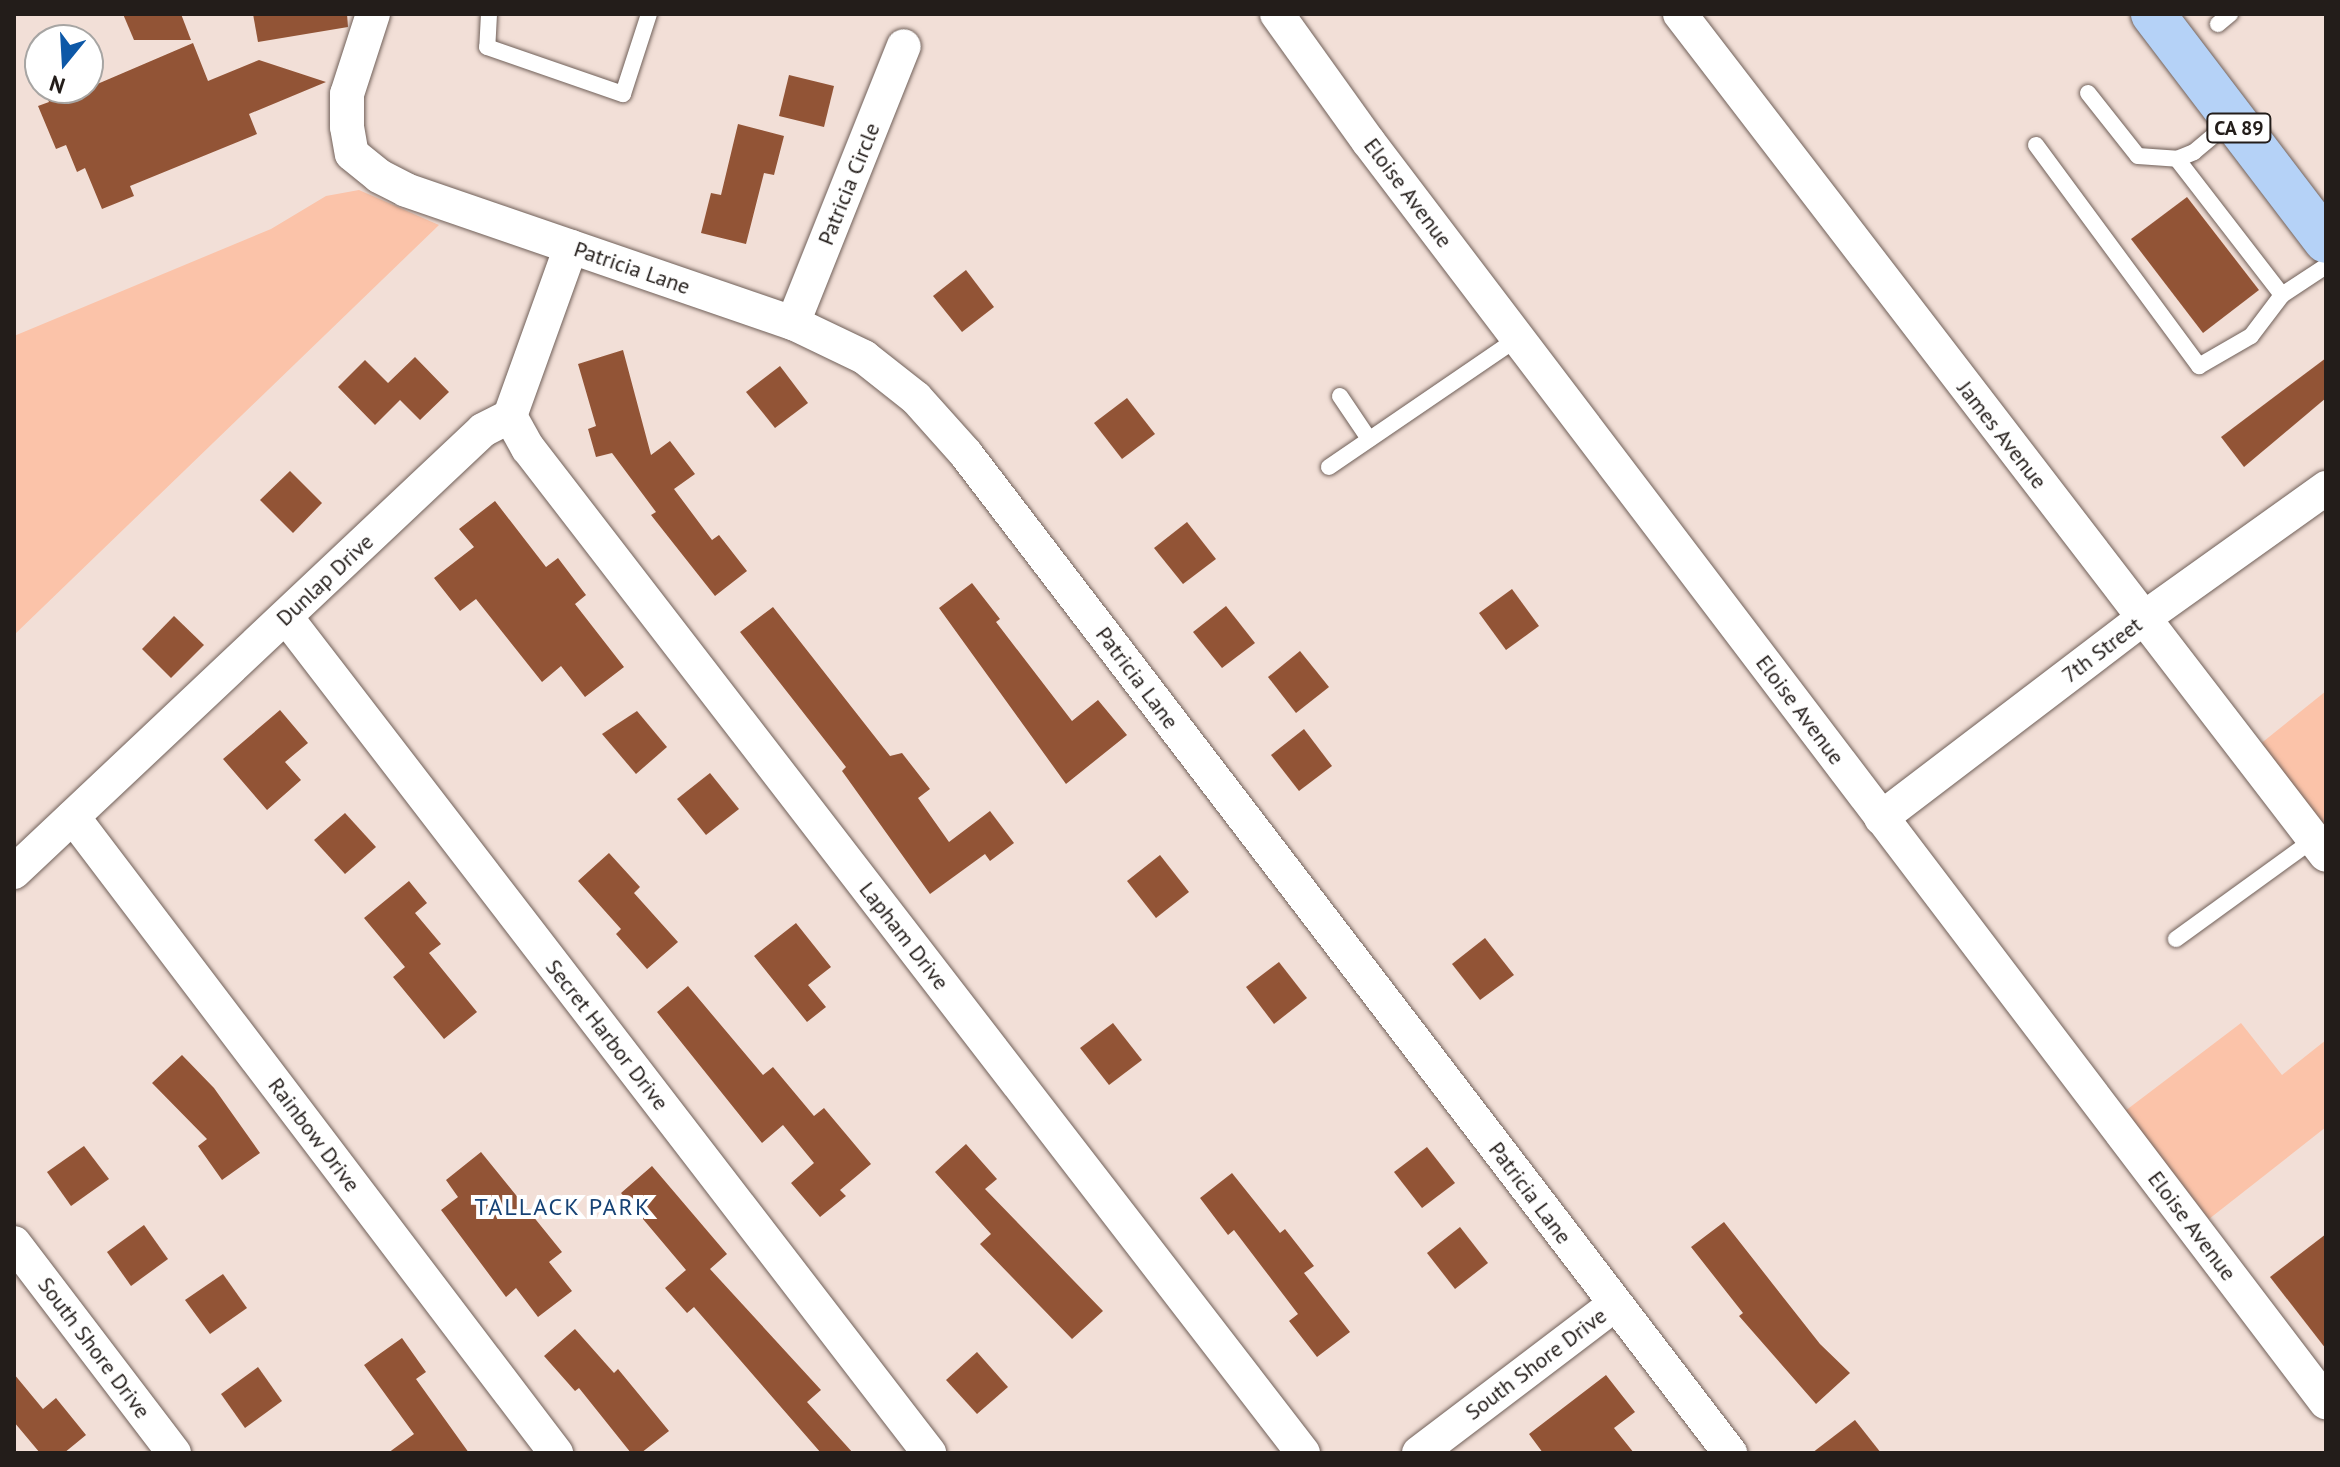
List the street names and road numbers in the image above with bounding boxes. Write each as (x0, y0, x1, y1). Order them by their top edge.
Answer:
road number: CA 89 (2205, 112, 2273, 144)
street label: Patricia Circle (813, 119, 885, 249)
street label: Eloise Avenue (1358, 133, 1458, 253)
street label: Patricia Lane (571, 236, 693, 300)
street label: James Avenue (1952, 376, 2052, 494)
street label: Dunlap Drive (271, 529, 379, 631)
street label: 7th Street (2057, 611, 2147, 689)
street label: Patricia Lane (1090, 622, 1184, 734)
street label: Eloise Avenue (1750, 650, 1850, 770)
street label: Lapham Drive (854, 877, 954, 995)
street label: Secret Harbor Drive (540, 954, 674, 1116)
street label: Rainbow Drive (262, 1073, 366, 1197)
street label: Patricia Lane (1483, 1137, 1577, 1249)
street label: Eloise Avenue (2142, 1166, 2242, 1286)
street label: South Shore Drive (32, 1272, 156, 1424)
street label: South Shore Drive (1460, 1302, 1612, 1426)

